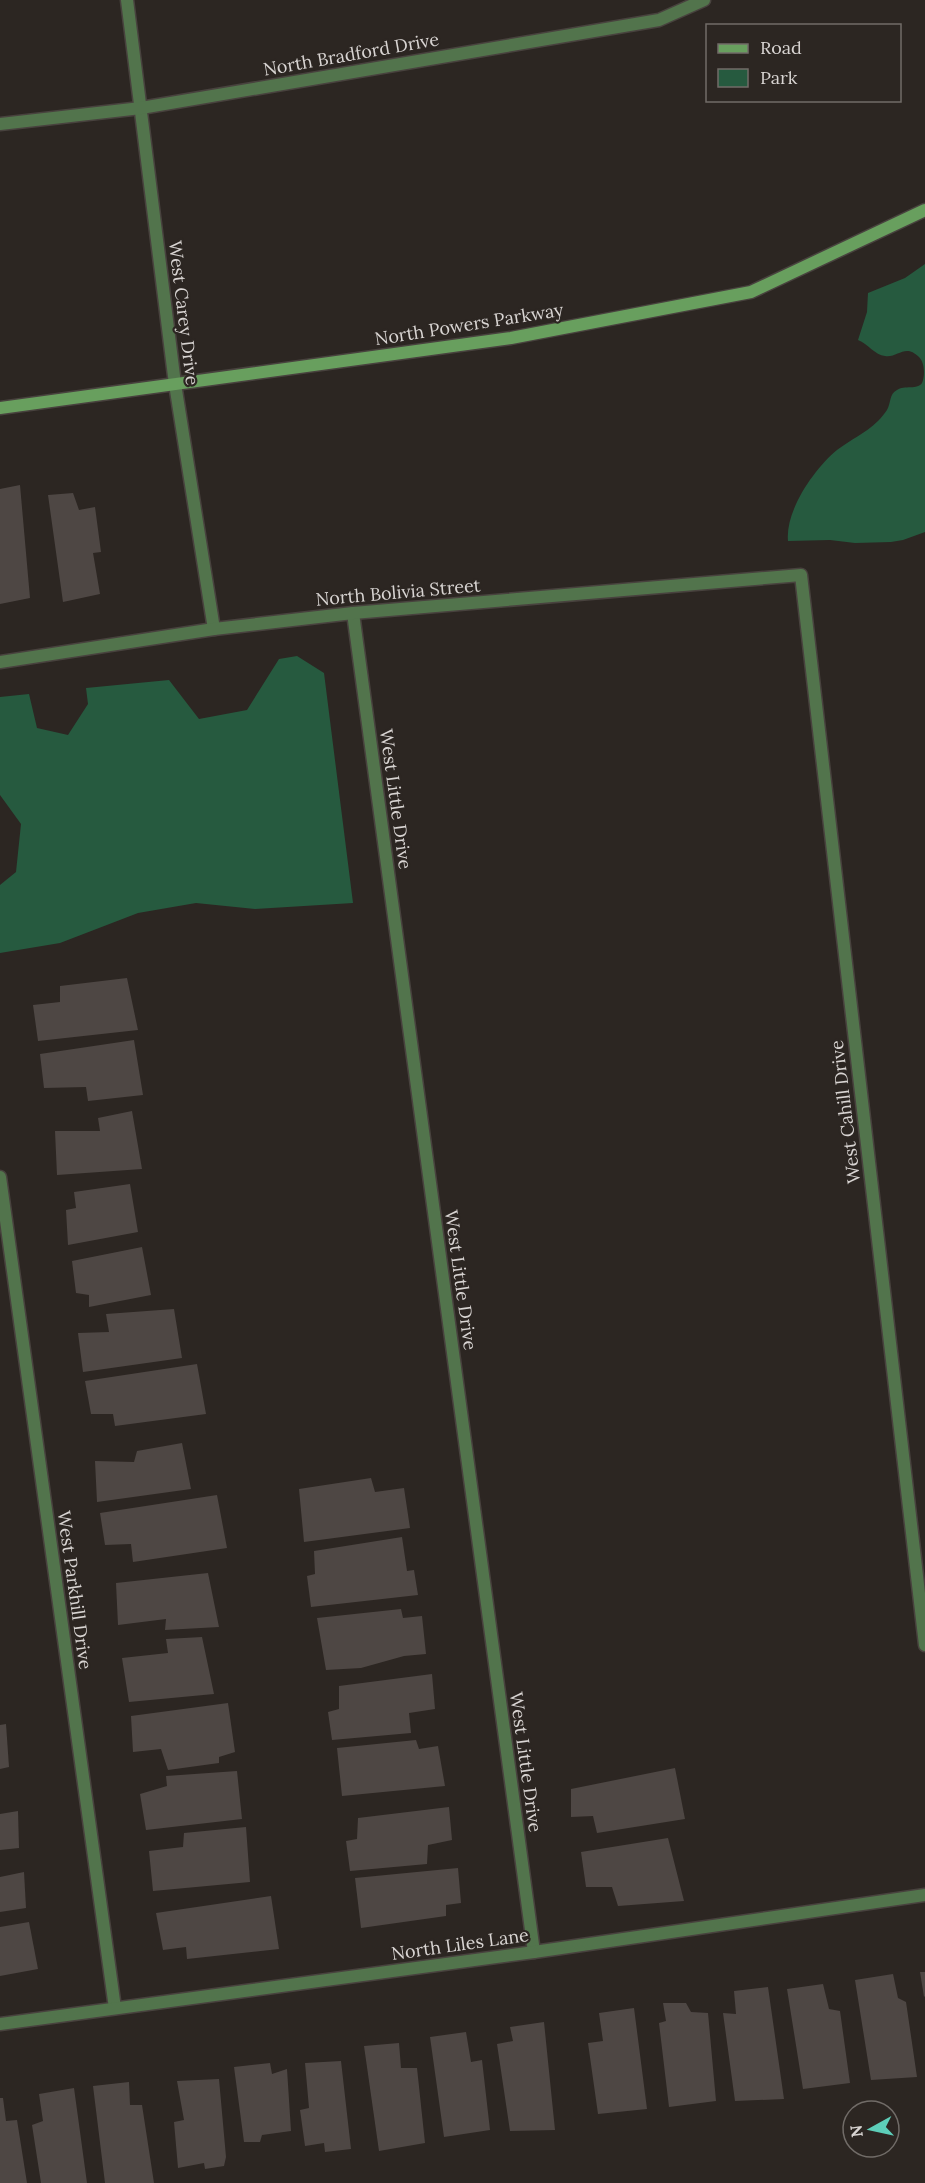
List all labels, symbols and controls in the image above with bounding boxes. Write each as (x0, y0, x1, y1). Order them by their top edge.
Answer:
legend (706, 24, 901, 102)
street label: North Bradford Drive (261, 27, 441, 81)
text: Road (760, 36, 802, 59)
text: Park (760, 66, 798, 89)
street label: West Carey Drive (164, 239, 204, 387)
street label: North Powers Parkway (373, 298, 565, 350)
street label: North Bolivia Street (315, 573, 481, 611)
street label: West Little Drive (375, 727, 417, 871)
street label: West Cahill Drive (825, 1039, 865, 1185)
street label: West Little Drive (440, 1208, 482, 1352)
street label: West Parkhill Drive (52, 1509, 98, 1671)
street label: West Little Drive (505, 1690, 547, 1834)
street label: North Liles Lane (390, 1923, 530, 1965)
north arrow (841, 2099, 901, 2159)
text: N (845, 2124, 867, 2139)

